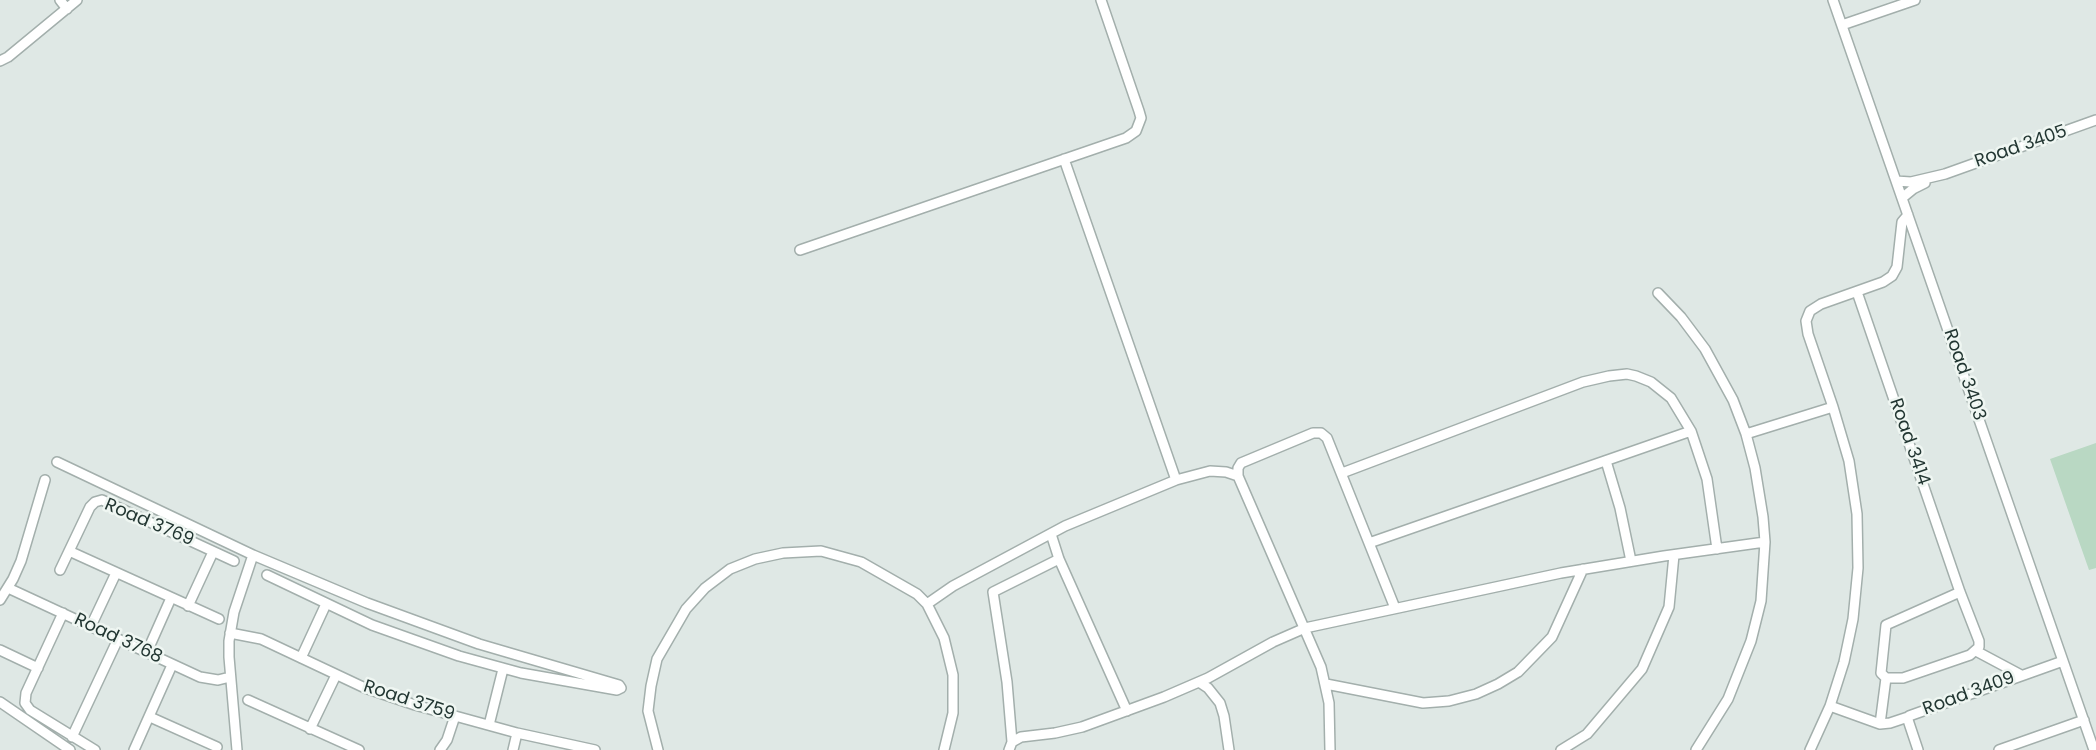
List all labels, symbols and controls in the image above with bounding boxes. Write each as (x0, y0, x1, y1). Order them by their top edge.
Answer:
street label: Road 3405 (1972, 121, 2070, 173)
street label: Road 3403 (1938, 326, 1990, 424)
street label: Road 3414 (1884, 396, 1934, 488)
street label: Road 3769 (101, 495, 197, 551)
street label: Road 3768 (70, 609, 166, 669)
street label: Road 3409 (1920, 667, 2018, 721)
street label: Road 3759 (361, 676, 457, 726)

